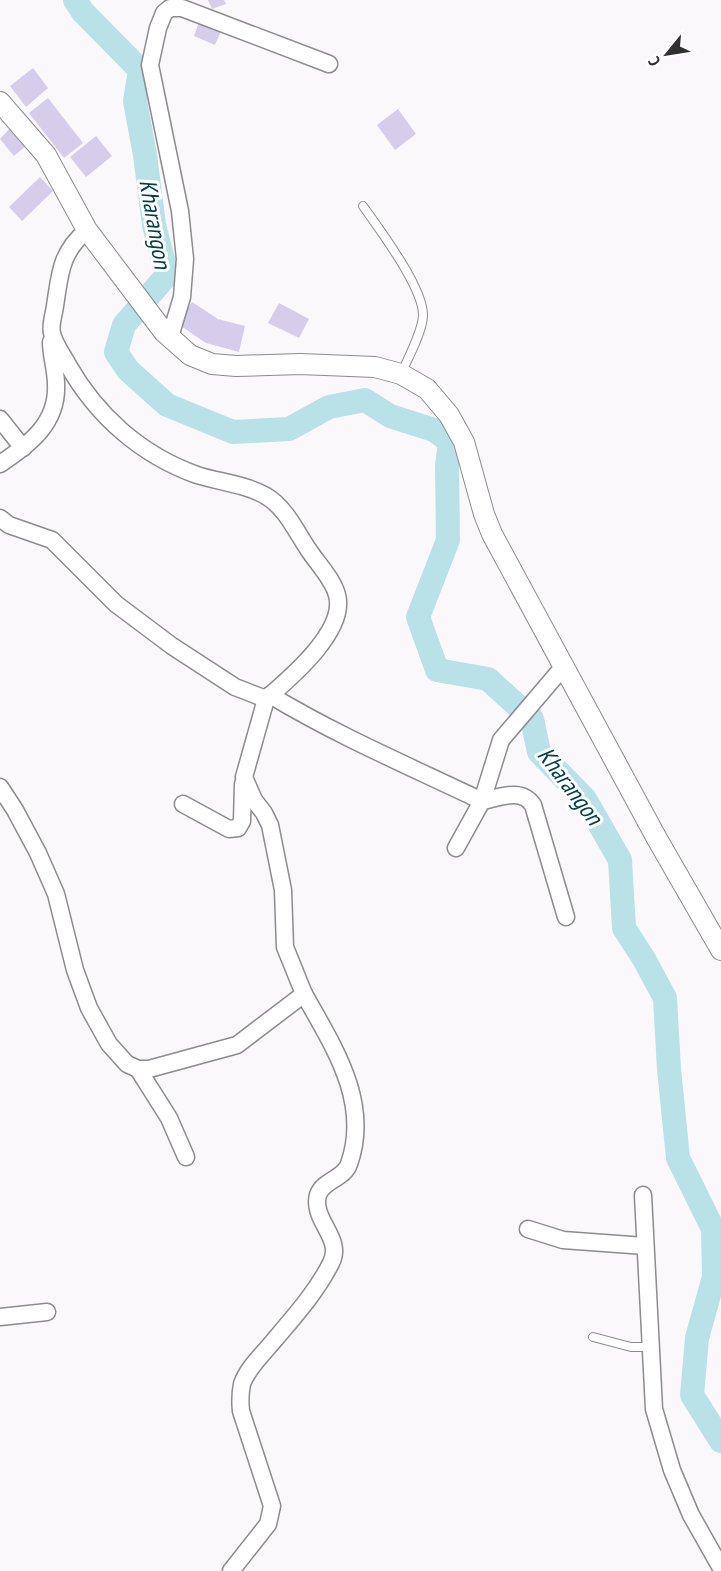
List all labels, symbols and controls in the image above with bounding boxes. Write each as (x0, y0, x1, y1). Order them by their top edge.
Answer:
north arrow (637, 24, 697, 84)
text: С (643, 53, 664, 70)
water label: Kharangon (132, 177, 179, 272)
water label: Kharangon (531, 740, 611, 832)

